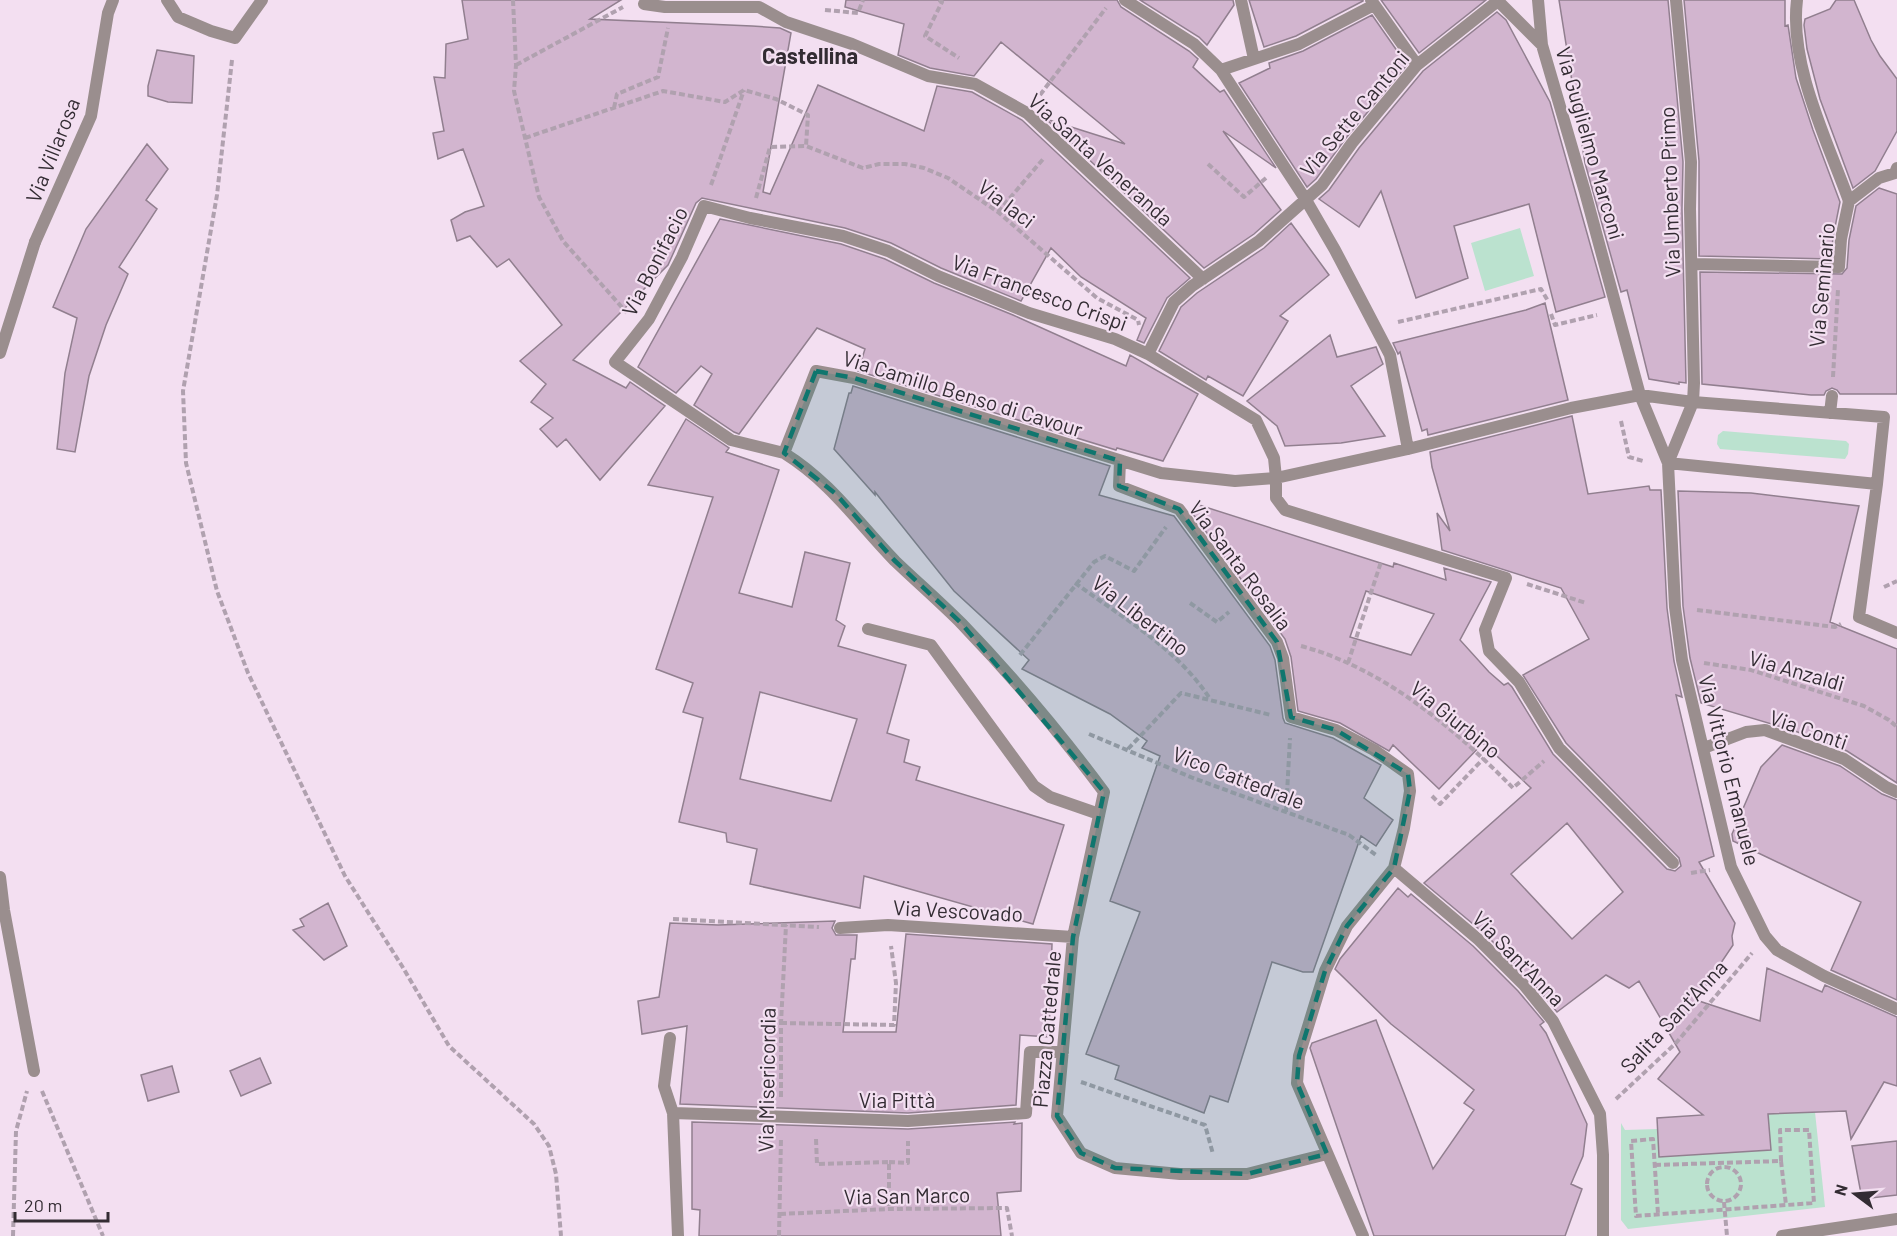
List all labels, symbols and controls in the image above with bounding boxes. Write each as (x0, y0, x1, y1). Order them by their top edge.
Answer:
district label: Castellina (762, 42, 858, 68)
street label: Via Guglielmo Marconi (1552, 44, 1630, 242)
street label: Via Sette Cantoni (1294, 45, 1414, 181)
street label: Via Santa Veneranda (1023, 87, 1179, 231)
street label: Via Villarosa (20, 94, 84, 206)
street label: Via Umberto Primo (1654, 106, 1684, 278)
street label: Via Iaci (973, 173, 1041, 233)
street label: Via Bonifacio (616, 202, 692, 320)
street label: Via Seminario (1803, 221, 1839, 349)
street label: Via Francesco Crispi (949, 249, 1131, 335)
street label: Via Camillo Benso di Cavour (840, 345, 1086, 442)
street label: Via Santa Rosalia (1184, 495, 1298, 635)
street label: Via Libertino (1088, 569, 1194, 661)
street label: Via Anzaldi (1746, 644, 1848, 696)
street label: Via Vittorio Emanuele (1694, 672, 1766, 868)
street label: Via Giurbino (1406, 675, 1506, 763)
street label: Via Conti (1767, 704, 1851, 754)
street label: Vico Cattedrale (1169, 740, 1309, 814)
street label: Via Vescovado (892, 894, 1024, 926)
street label: Via Sant'Anna (1468, 905, 1570, 1011)
street label: Piazza Cattedrale (1027, 950, 1065, 1108)
street label: Salita Sant'Anna (1614, 954, 1732, 1078)
street label: Via Misericordia (752, 1007, 780, 1153)
street label: Via Pittà (859, 1087, 935, 1112)
north arrow (1825, 1164, 1885, 1224)
street label: Via San Marco (843, 1181, 971, 1209)
text: N (1830, 1182, 1851, 1197)
scale bar (15, 1185, 108, 1223)
text: 20 m (24, 1194, 62, 1216)

